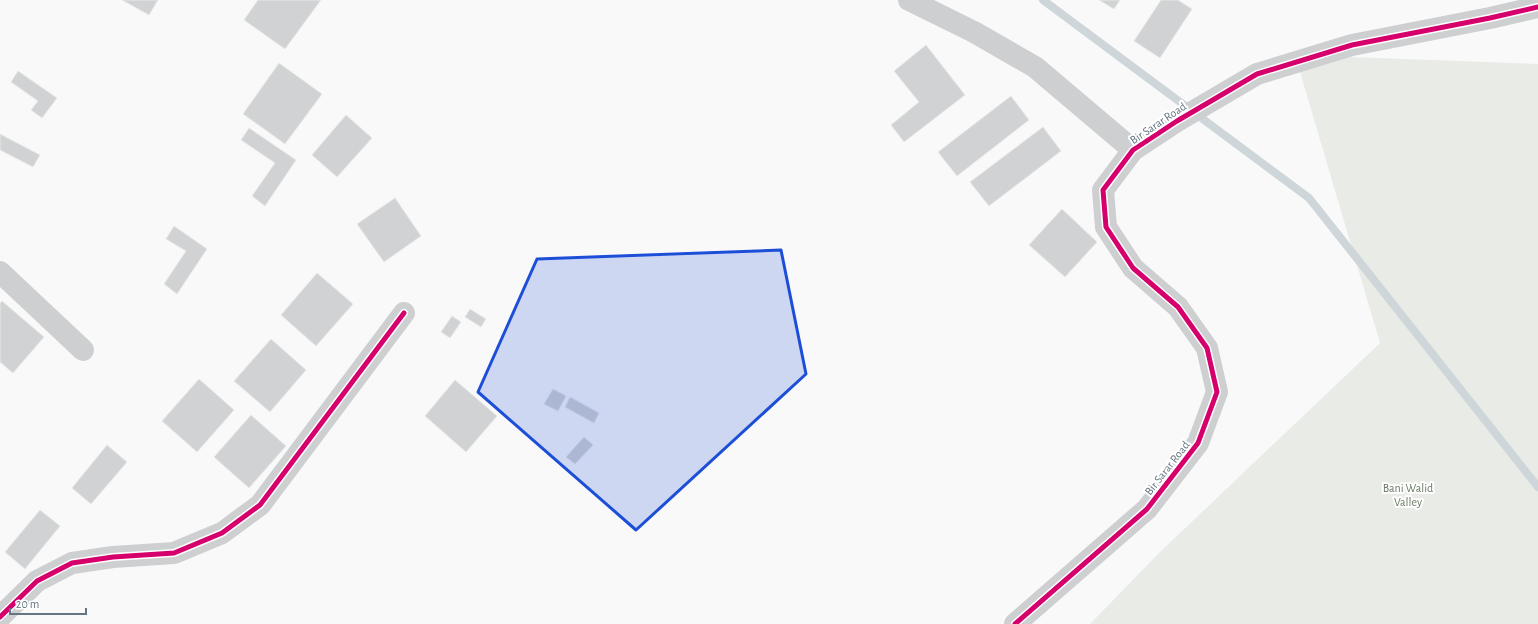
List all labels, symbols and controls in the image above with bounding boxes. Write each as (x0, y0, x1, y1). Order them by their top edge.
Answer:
street label: Bir Sarar Road (1128, 100, 1188, 146)
street label: Bir Sarar Road (1142, 439, 1192, 497)
park label: Bani Walid Valley (1383, 482, 1433, 509)
scale bar (10, 590, 86, 616)
text: 20 m (16, 598, 39, 610)

